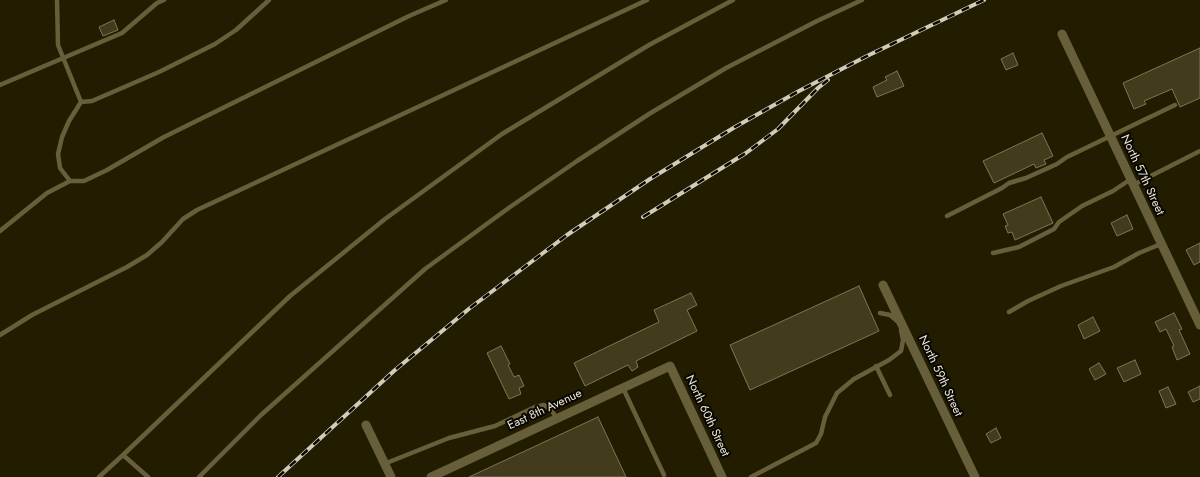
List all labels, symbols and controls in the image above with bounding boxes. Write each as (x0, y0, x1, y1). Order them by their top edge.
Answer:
street label: North 57th Street (1117, 132, 1167, 218)
street label: North 59th Street (915, 333, 965, 419)
street label: North 60th Street (682, 373, 732, 459)
street label: East 8th Avenue (506, 386, 584, 434)

